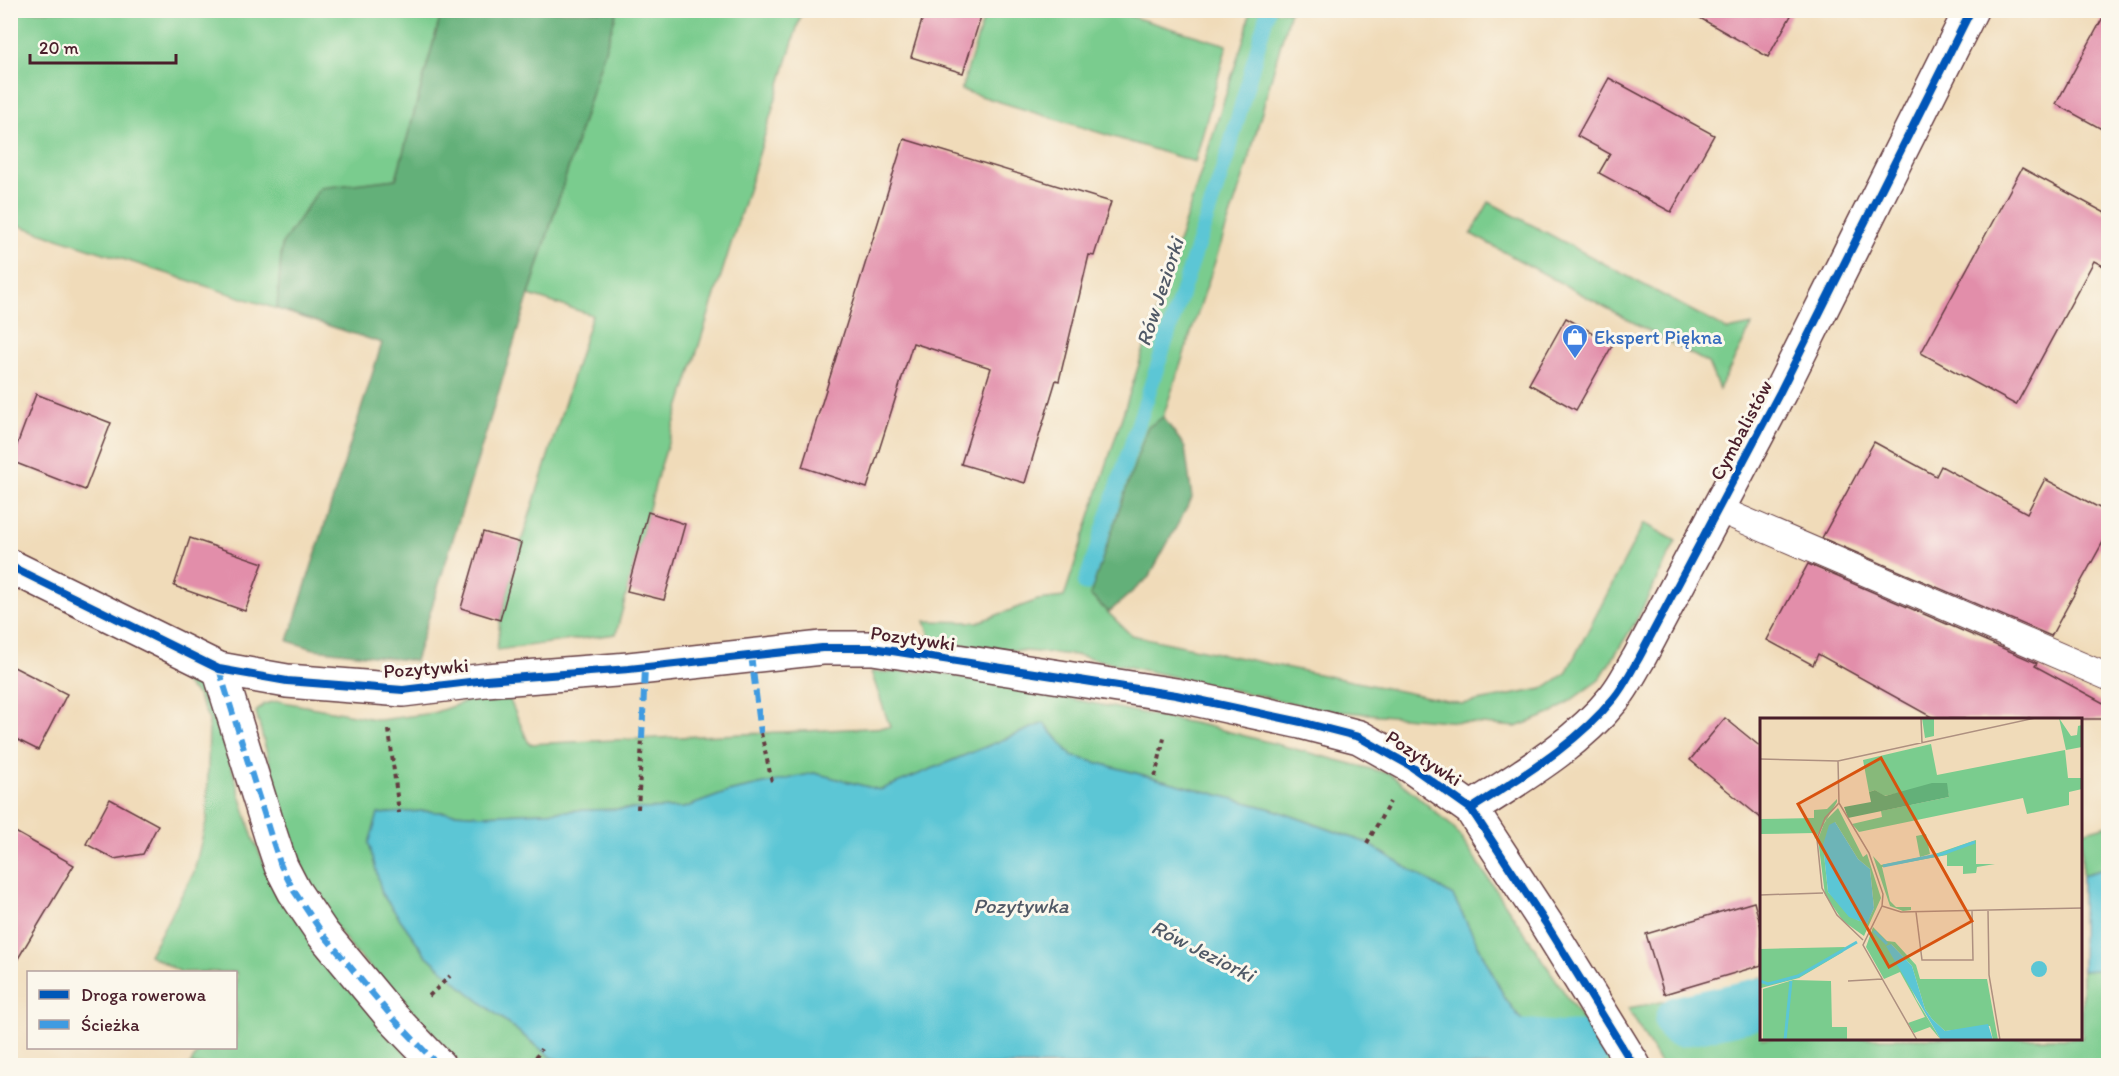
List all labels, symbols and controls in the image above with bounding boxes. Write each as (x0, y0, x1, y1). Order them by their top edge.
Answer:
scale bar (30, 27, 176, 65)
text: 20 m (39, 37, 79, 59)
water label: Rów Jeziorki (1130, 232, 1190, 349)
shop icon: Ekspert Piękna (1560, 322, 1590, 360)
place label: Ekspert Piękna (1594, 325, 1723, 349)
street label: Cymbalistów (1705, 376, 1777, 484)
street label: Pozytywki (869, 620, 957, 656)
street label: Pozytywki (383, 653, 469, 683)
inset map (1760, 718, 2083, 1040)
street label: Pozytywki (1382, 725, 1466, 791)
water label: Pozytywka (973, 893, 1069, 918)
water label: Rów Jeziorki (1148, 914, 1261, 988)
legend (27, 971, 237, 1049)
text: Droga rowerowa (81, 984, 207, 1006)
text: Ścieżka (81, 1014, 140, 1036)

